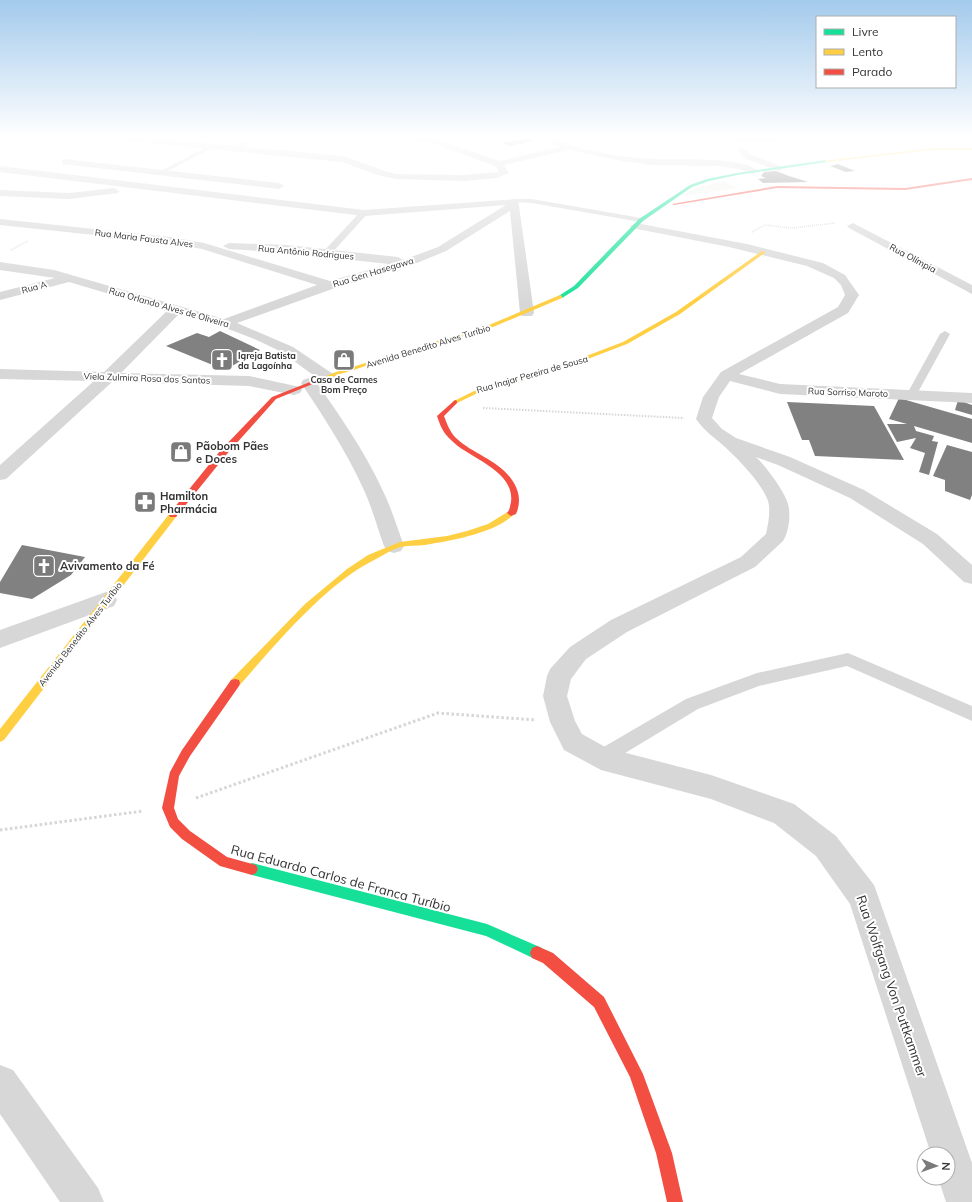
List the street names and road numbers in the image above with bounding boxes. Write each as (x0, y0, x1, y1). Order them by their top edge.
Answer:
street label: Rua Maria Fausta Alves (94, 227, 194, 249)
street label: Rua Olímpia (888, 241, 938, 275)
street label: Rua Antônio Rodrigues (258, 242, 354, 262)
street label: Rua Gen Hasegawa (331, 254, 415, 290)
street label: Rua A (20, 278, 48, 296)
street label: Rua Orlando Alves de Oliveira (108, 285, 230, 329)
street label: Avenida Benedito Alves Turíbio (365, 322, 491, 370)
street label: Rua Inajar Pereira de Sousa (475, 353, 589, 395)
street label: Viela Zulmira Rosa dos Santos (84, 370, 210, 386)
street label: Rua Sorriso Maroto (808, 385, 888, 399)
street label: Avenida Benedito Alves Turíbio (36, 580, 124, 688)
street label: Rua Eduardo Carlos de Franca Turíbio (229, 841, 453, 915)
street label: Rua Wolfgang Von Puttkammer (853, 893, 931, 1079)

